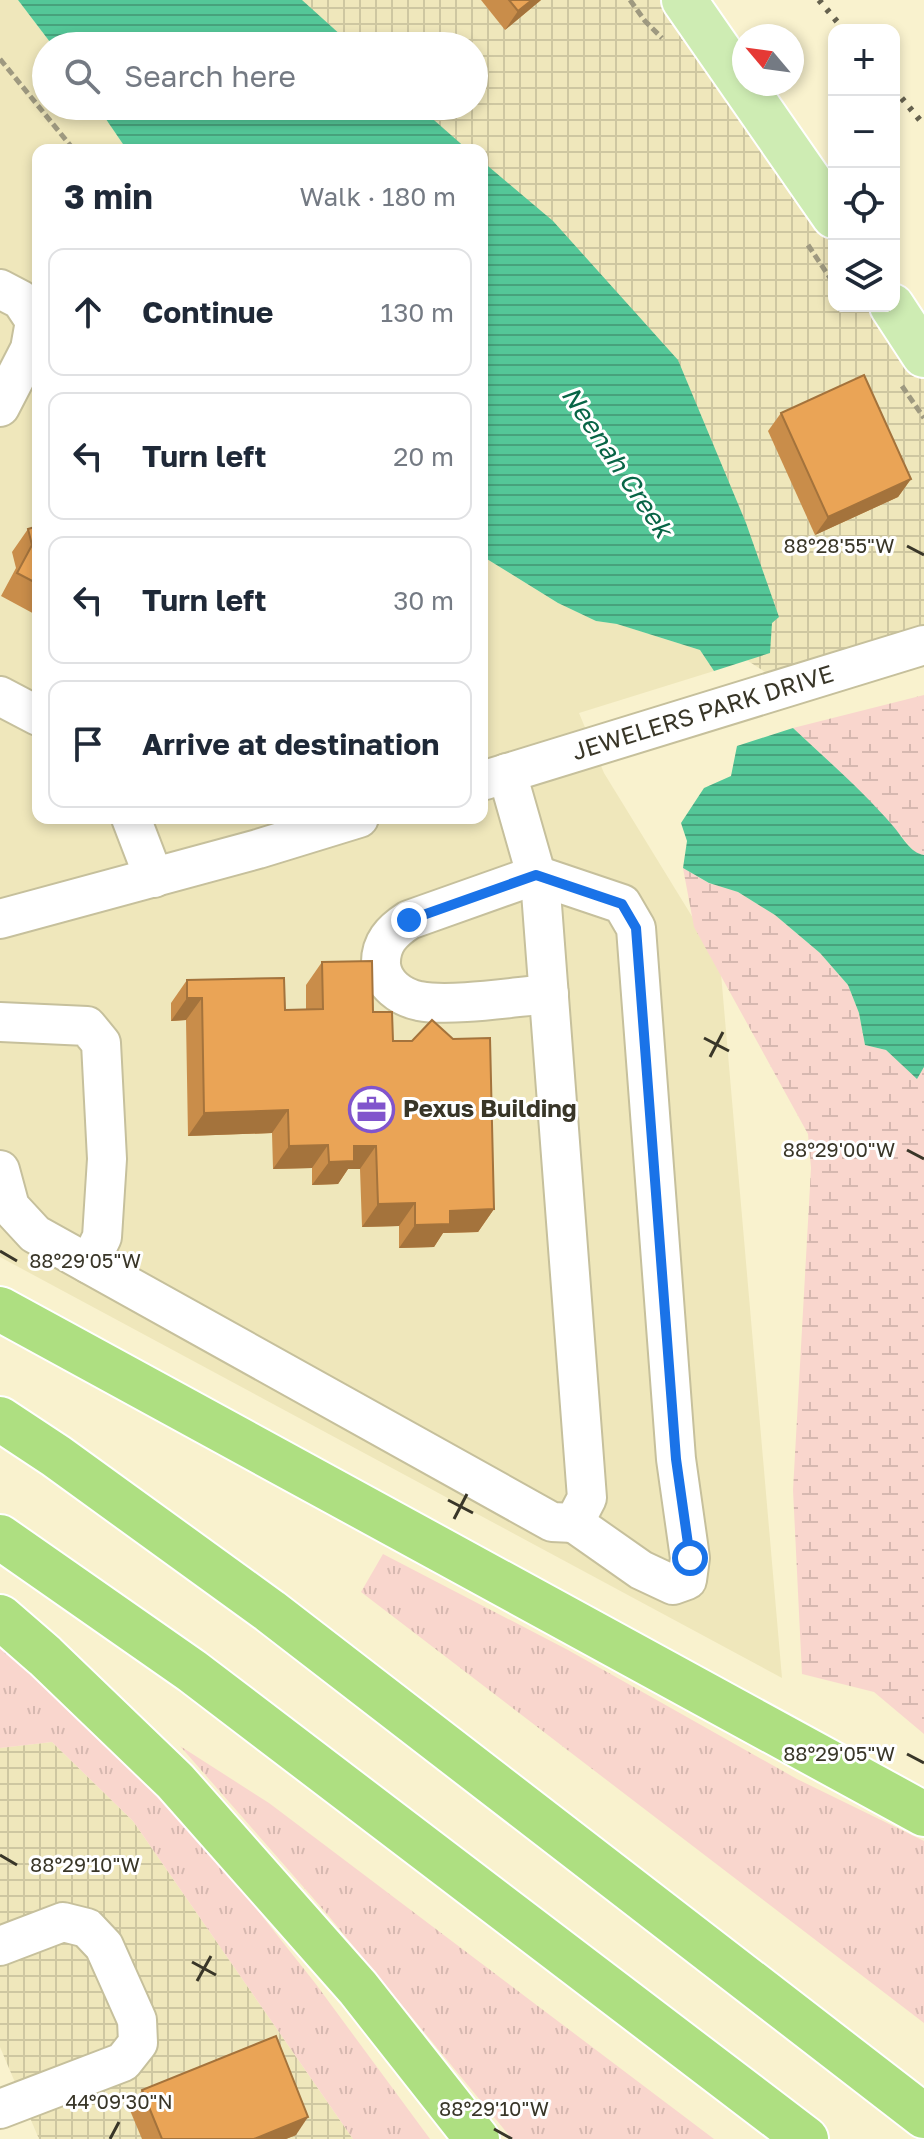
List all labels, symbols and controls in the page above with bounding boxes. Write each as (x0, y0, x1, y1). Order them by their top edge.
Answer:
north arrow (732, 24, 804, 96)
map controls (828, 24, 900, 312)
button: + (828, 24, 900, 96)
search box (32, 32, 488, 120)
icon: search (60, 54, 104, 98)
text: Search here (124, 58, 296, 94)
button: − (828, 96, 900, 168)
button: locate (828, 168, 900, 240)
text: 3 min (64, 176, 153, 216)
text: Walk · 180 m (299, 181, 456, 212)
button: layers (828, 240, 900, 312)
icon: ahead (66, 290, 110, 334)
text: Continue (142, 294, 273, 330)
text: 130 m (381, 297, 454, 328)
water label: Neenah Creek (555, 380, 681, 545)
icon: left (66, 434, 110, 478)
text: Turn left (142, 438, 267, 474)
text: 20 m (393, 441, 454, 472)
text: 88°28'55"W (784, 533, 895, 557)
icon: left (66, 578, 110, 622)
text: Turn left (142, 582, 267, 618)
text: 30 m (393, 585, 454, 616)
street label: JEWELERS PARK DRIVE (568, 658, 837, 765)
icon: arrive (66, 722, 110, 766)
text: Arrive at destination (142, 726, 439, 762)
route end (391, 902, 427, 938)
office icon: Pexus Building (348, 1085, 396, 1133)
place label: Pexus Building (403, 1093, 577, 1122)
text: 88°29'00"W (783, 1137, 895, 1161)
text: 88°29'05"W (29, 1248, 141, 1272)
route start (672, 1540, 708, 1576)
text: 88°29'05"W (783, 1741, 895, 1765)
text: 88°29'10"W (30, 1852, 140, 1876)
text: 44°09'30"N (65, 2089, 173, 2113)
text: 88°29'10"W (439, 2096, 549, 2120)

